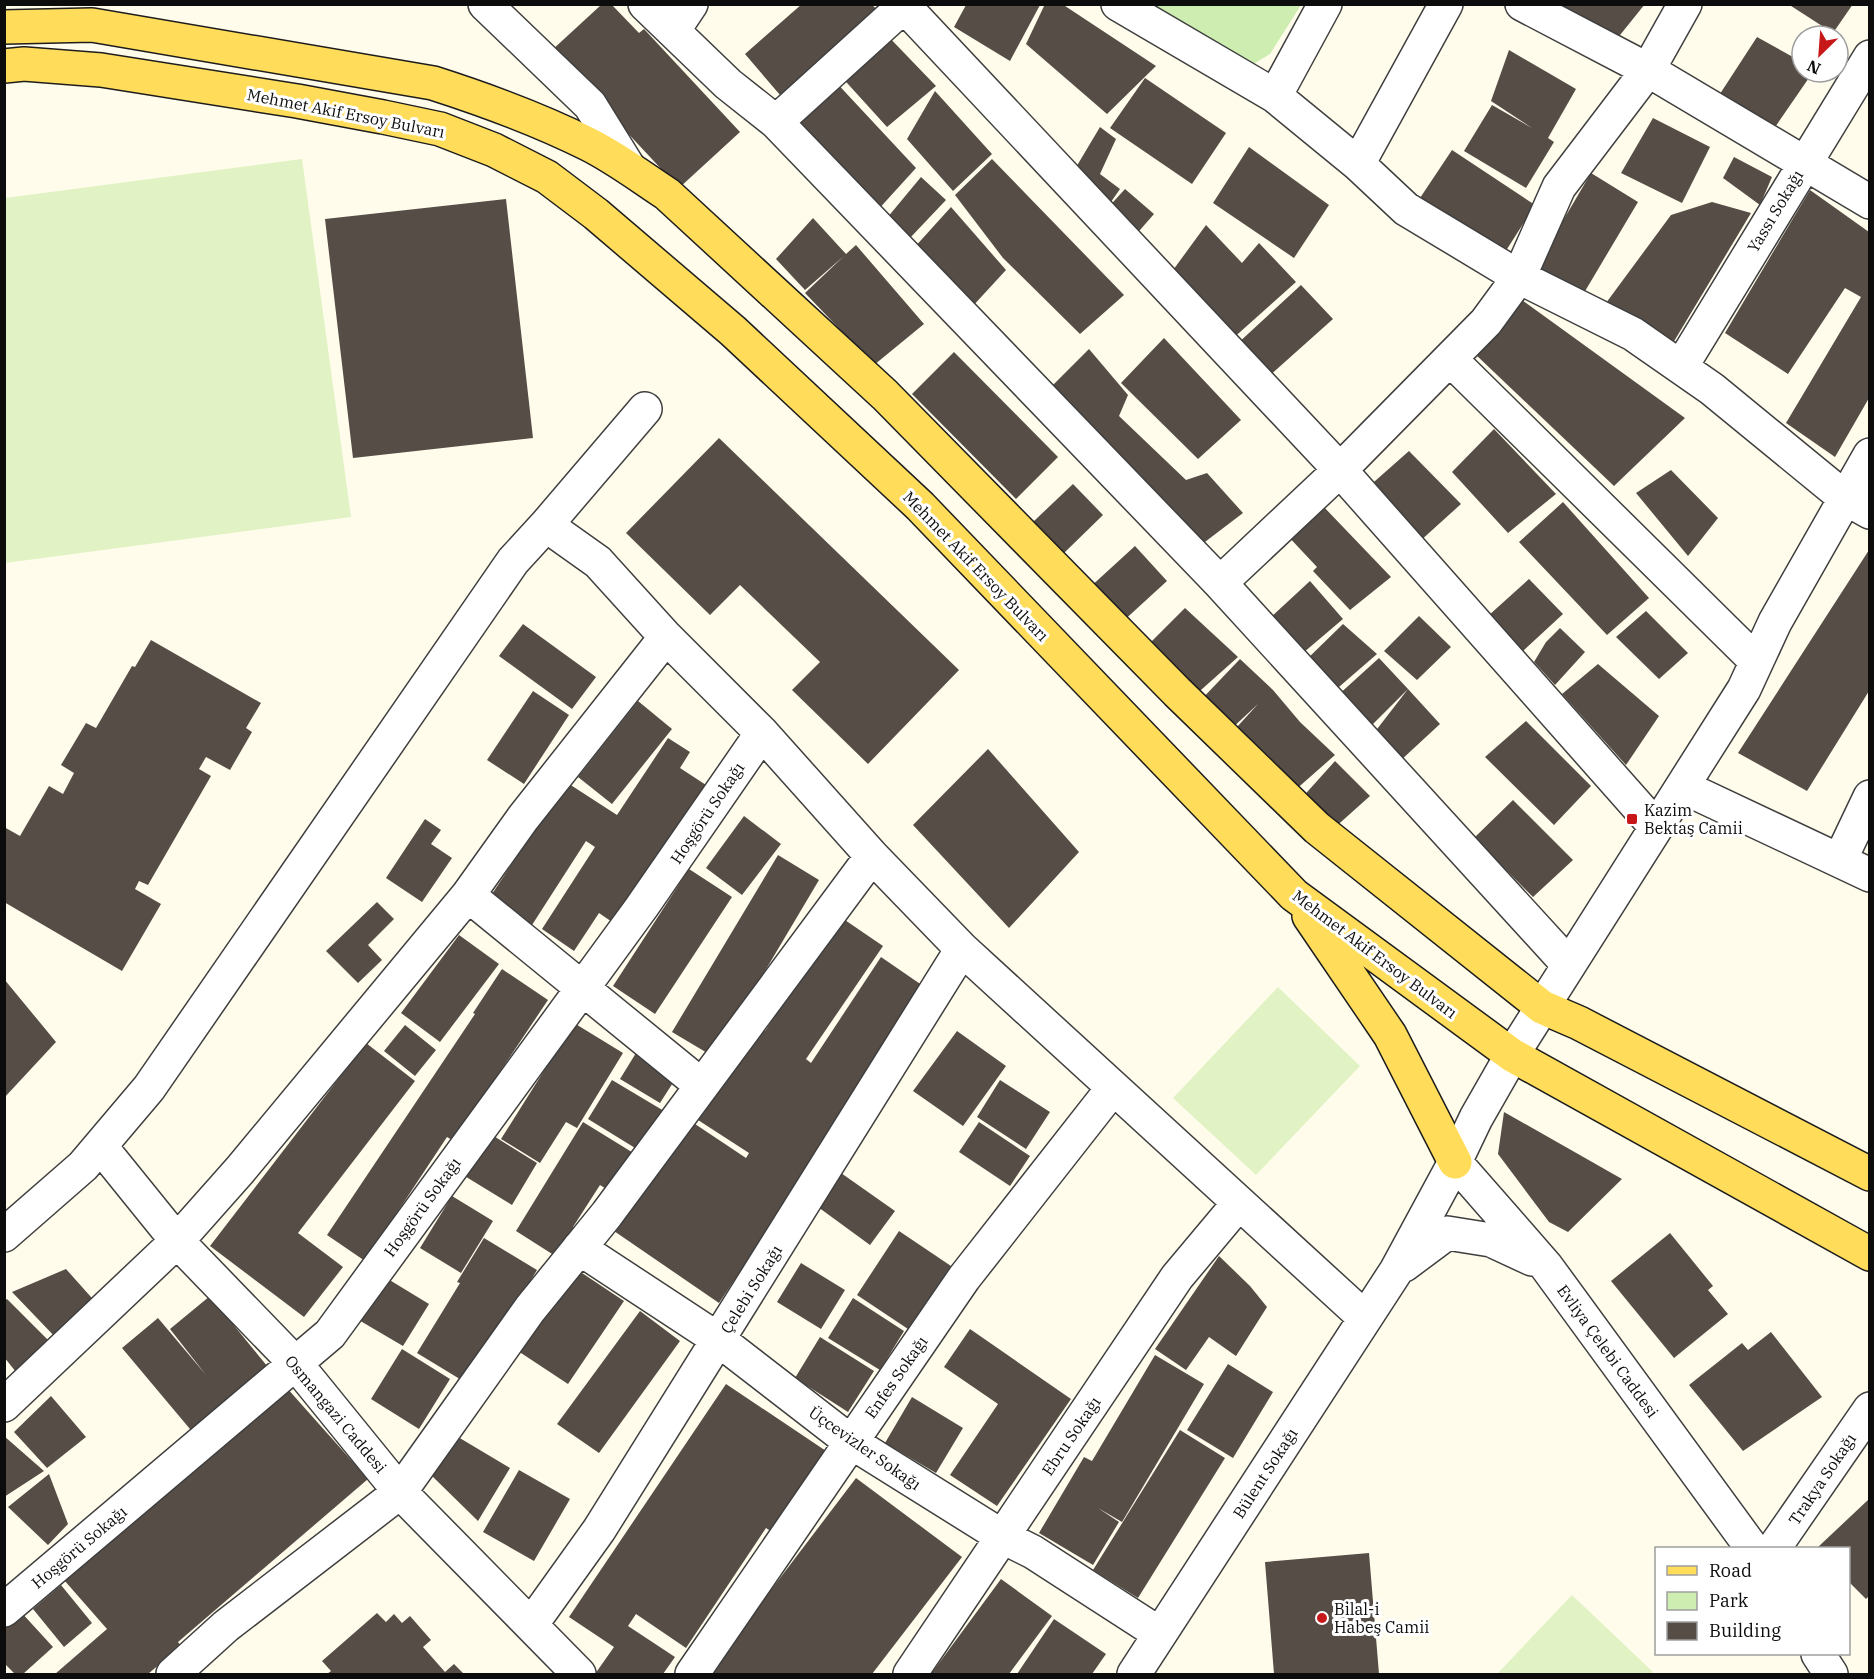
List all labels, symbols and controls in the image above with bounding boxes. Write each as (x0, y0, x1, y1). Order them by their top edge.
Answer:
north arrow (1790, 24, 1850, 84)
text: N (1804, 56, 1824, 79)
street label: Mehmet Akif Ersoy Bulvarı (245, 84, 447, 142)
street label: Yassı Sokağı (1743, 166, 1807, 256)
street label: Mehmet Akif Ersoy Bulvarı (899, 487, 1053, 645)
street label: Hoşgörü Sokağı (666, 758, 748, 868)
place label: Kazim Bektaş Camii (1644, 800, 1743, 838)
marker: Kazim Bektaş Camii (1625, 812, 1639, 826)
street label: Mehmet Akif Ersoy Bulvarı (1289, 886, 1461, 1022)
street label: Hoşgörü Sokağı (379, 1153, 465, 1261)
street label: Çelebi Sokağı (716, 1241, 786, 1337)
street label: Evliya Çelebi Caddesi (1553, 1281, 1663, 1421)
street label: Enfes Sokağı (860, 1332, 932, 1422)
street label: Osmangazi Caddesi (281, 1351, 391, 1477)
street label: Ebru Sokağı (1037, 1393, 1105, 1479)
street label: Üçcevizler Sokağı (805, 1402, 925, 1494)
street label: Bülent Sokağı (1228, 1424, 1302, 1522)
street label: Trakya Sokağı (1784, 1429, 1860, 1529)
street label: Hoşgörü Sokağı (27, 1501, 131, 1593)
legend (1655, 1547, 1850, 1655)
text: Road (1709, 1559, 1752, 1582)
text: Park (1709, 1589, 1749, 1612)
place label: Bilal-i Habeş Camii (1334, 1599, 1429, 1637)
marker: Bilal-i Habeş Camii (1315, 1611, 1329, 1625)
text: Building (1709, 1619, 1781, 1642)

